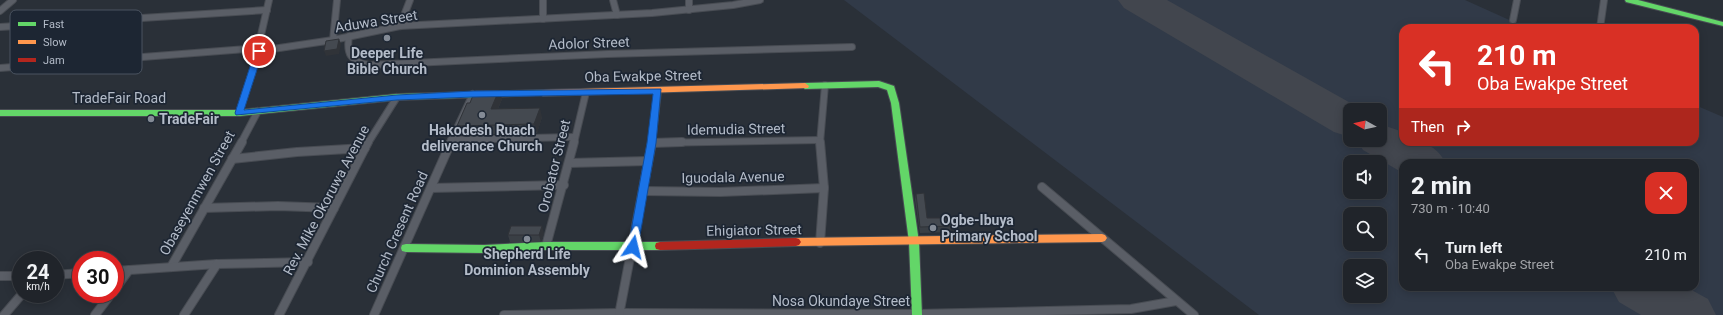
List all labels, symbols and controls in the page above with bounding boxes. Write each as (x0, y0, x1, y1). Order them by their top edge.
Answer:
street label: Aduwa Street (334, 7, 419, 35)
legend (10, 10, 142, 74)
text: Fast (43, 18, 65, 31)
marker: Deeper Life Bible Church (382, 33, 392, 43)
pin (242, 34, 276, 68)
street label: Adolor Street (548, 34, 630, 52)
text: Slow (43, 36, 67, 49)
text: 210 m (1477, 39, 1556, 72)
icon: arrive (248, 40, 270, 62)
icon: left (1411, 40, 1463, 92)
place label: Deeper Life Bible Church (347, 45, 427, 77)
text: Jam (43, 54, 65, 67)
street label: Oba Ewakpe Street (584, 67, 702, 85)
text: Oba Ewakpe Street (1477, 73, 1628, 94)
street label: TradeFair Road (72, 90, 166, 106)
north arrow (1343, 103, 1387, 147)
map controls (1343, 103, 1387, 303)
marker: Hakodesh Ruach deliverance Church (477, 110, 487, 120)
place label: TradeFair (159, 111, 219, 127)
marker: TradeFair (146, 114, 156, 124)
icon: right (1452, 116, 1474, 138)
street label: Orobator Street (535, 117, 573, 214)
text: Then (1411, 118, 1444, 136)
street label: Idemudia Street (687, 120, 786, 138)
street label: Rev. Mike Okoruwa Avenue (280, 122, 372, 278)
place label: Hakodesh Ruach deliverance Church (422, 122, 543, 154)
street label: Obaseyenmwen Street (156, 128, 238, 258)
button: sound (1343, 155, 1387, 199)
street label: Iguodala Avenue (681, 168, 785, 186)
street label: Church Cresent Road (363, 169, 431, 295)
text: 2 min (1411, 172, 1472, 200)
button: close (1645, 172, 1687, 214)
text: 730 m · 10:40 (1411, 201, 1490, 216)
button: search (1343, 207, 1387, 251)
place label: Ogbe-Ibuya Primary School (941, 212, 1038, 244)
street label: Ehigiator Street (706, 221, 802, 239)
marker: Ogbe-Ibuya Primary School (928, 223, 938, 233)
position arrow (612, 226, 654, 268)
marker: Shepherd Life Dominion Assembly (522, 234, 532, 244)
text: Turn left (1445, 239, 1502, 257)
icon: left (1411, 244, 1433, 266)
place label: Shepherd Life Dominion Assembly (464, 246, 591, 278)
text: 210 m (1645, 246, 1687, 264)
speed limit sign: 30 (72, 251, 124, 303)
text: Oba Ewakpe Street (1445, 257, 1554, 272)
button: layers (1343, 259, 1387, 303)
text: 24 (27, 260, 49, 284)
text: km/h (26, 281, 50, 292)
street label: Nosa Okundaye Street (772, 293, 911, 309)

